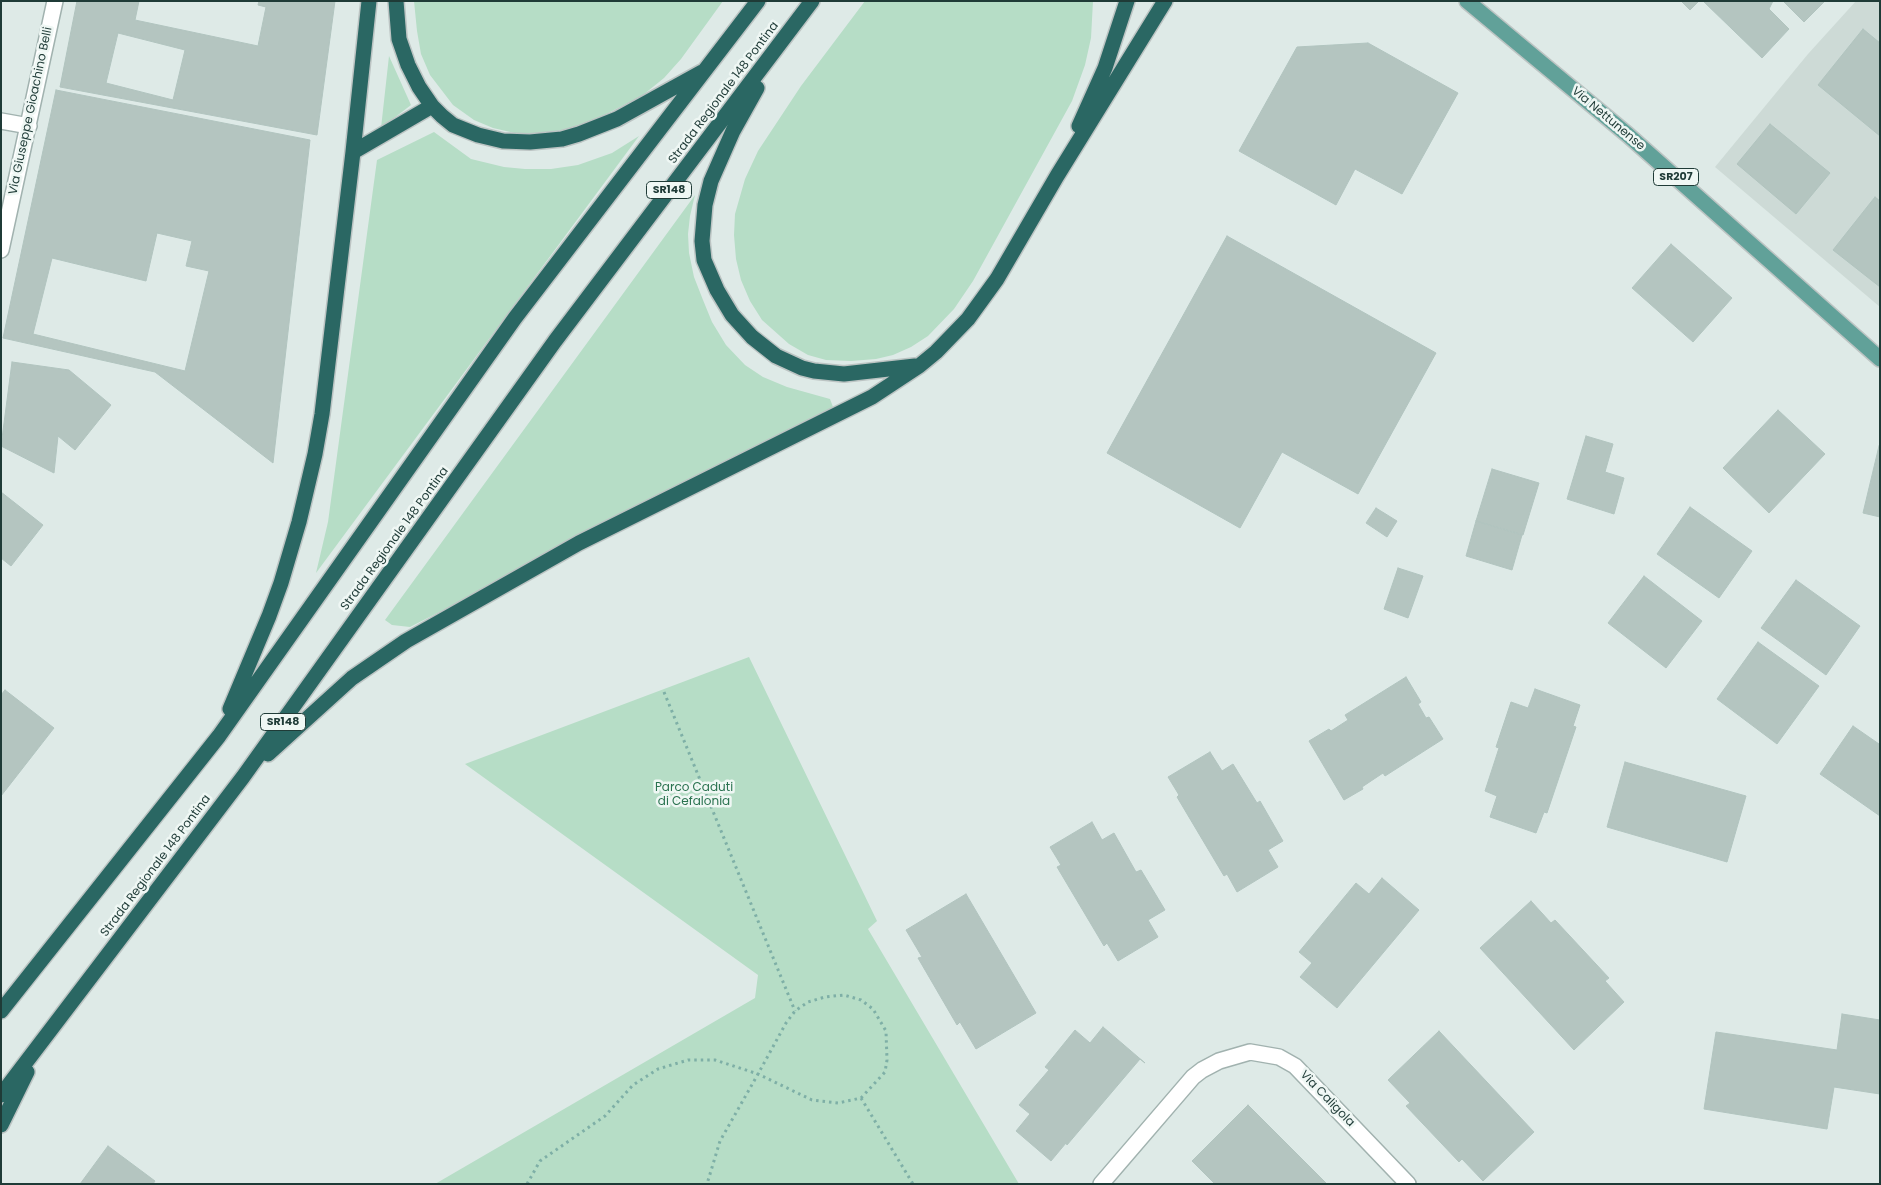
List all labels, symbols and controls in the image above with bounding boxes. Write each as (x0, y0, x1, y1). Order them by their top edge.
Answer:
street label: Strada Regionale 148 Pontina (666, 19, 782, 167)
street label: Via Giuseppe Gioachino Belli (6, 26, 56, 196)
street label: Via Nettunense (1568, 84, 1648, 154)
road number: SR207 (1654, 168, 1698, 186)
road number: SR148 (646, 182, 692, 198)
street label: Strada Regionale 148 Pontina (338, 464, 452, 614)
road number: SR148 (260, 714, 306, 730)
park label: Parco Caduti di Cefalonia (655, 781, 733, 809)
street label: Strada Regionale 148 Pontina (98, 792, 214, 940)
street label: Via Caligola (1297, 1068, 1357, 1130)

